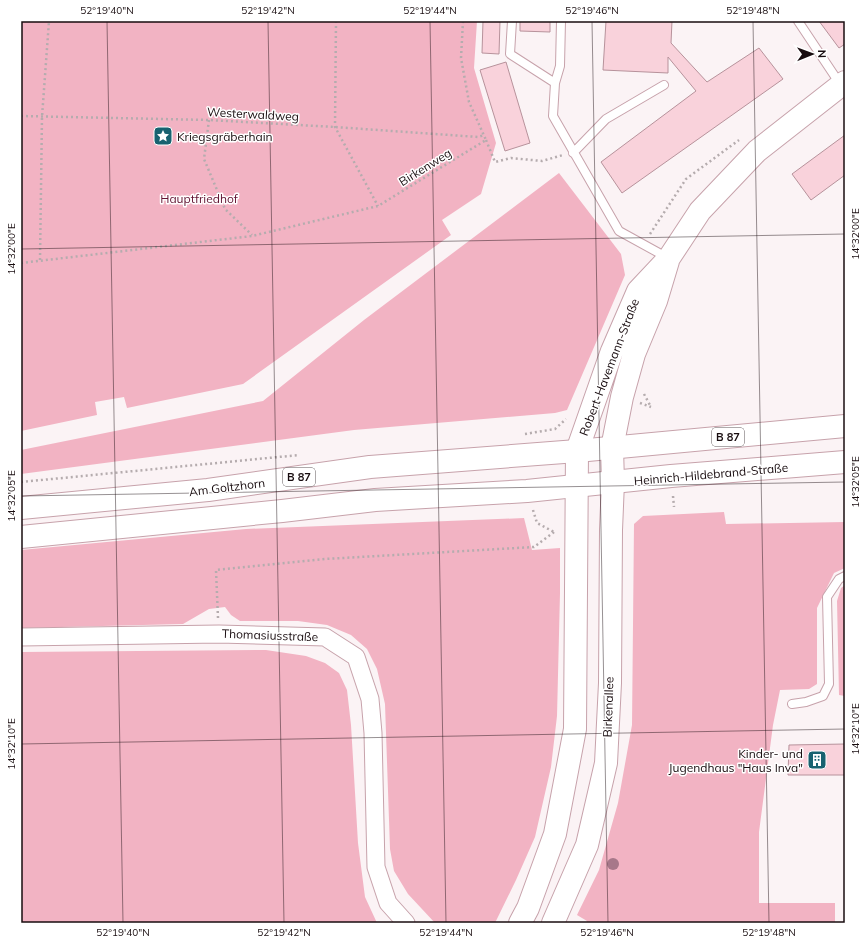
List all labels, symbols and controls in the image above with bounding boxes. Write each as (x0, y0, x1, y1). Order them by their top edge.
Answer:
text: 52°19'40"N (80, 4, 134, 17)
text: 52°19'42"N (241, 4, 295, 17)
text: 52°19'44"N (403, 4, 457, 17)
text: 52°19'46"N (565, 4, 619, 17)
text: 52°19'48"N (726, 4, 780, 17)
north arrow (792, 34, 832, 74)
text: N (815, 50, 829, 58)
street label: Westerwaldweg (207, 104, 299, 124)
place icon: Kriegsgräberhain (152, 125, 174, 147)
place label: Kriegsgräberhain (177, 129, 273, 144)
street label: Birkenweg (396, 145, 454, 189)
park label: Hauptfriedhof (160, 191, 239, 206)
text: 14°32'00"E (849, 208, 862, 260)
text: 14°32'00"E (5, 223, 18, 275)
street label: Robert-Havemann-Straße (576, 296, 642, 438)
road number: B 87 (712, 428, 744, 446)
text: 14°32'05"E (849, 456, 862, 508)
street label: Heinrich-Hildebrand-Straße (633, 460, 789, 488)
road number: B 87 (283, 468, 315, 486)
text: 14°32'05"E (5, 470, 18, 522)
street label: Am Goltzhorn (188, 475, 266, 499)
street label: Thomasiusstraße (222, 626, 318, 644)
street label: Birkenallee (599, 676, 617, 738)
text: 14°32'10"E (849, 703, 862, 755)
text: 14°32'10"E (5, 718, 18, 770)
place label: Kinder- und Jugendhaus "Haus Inva" (669, 746, 803, 775)
building icon: Kinder- und Jugendhaus "Haus Inva" (806, 749, 828, 771)
text: 52°19'40"N (96, 926, 150, 939)
text: 52°19'42"N (257, 926, 311, 939)
text: 52°19'44"N (419, 926, 473, 939)
text: 52°19'46"N (580, 926, 634, 939)
text: 52°19'48"N (742, 926, 796, 939)

